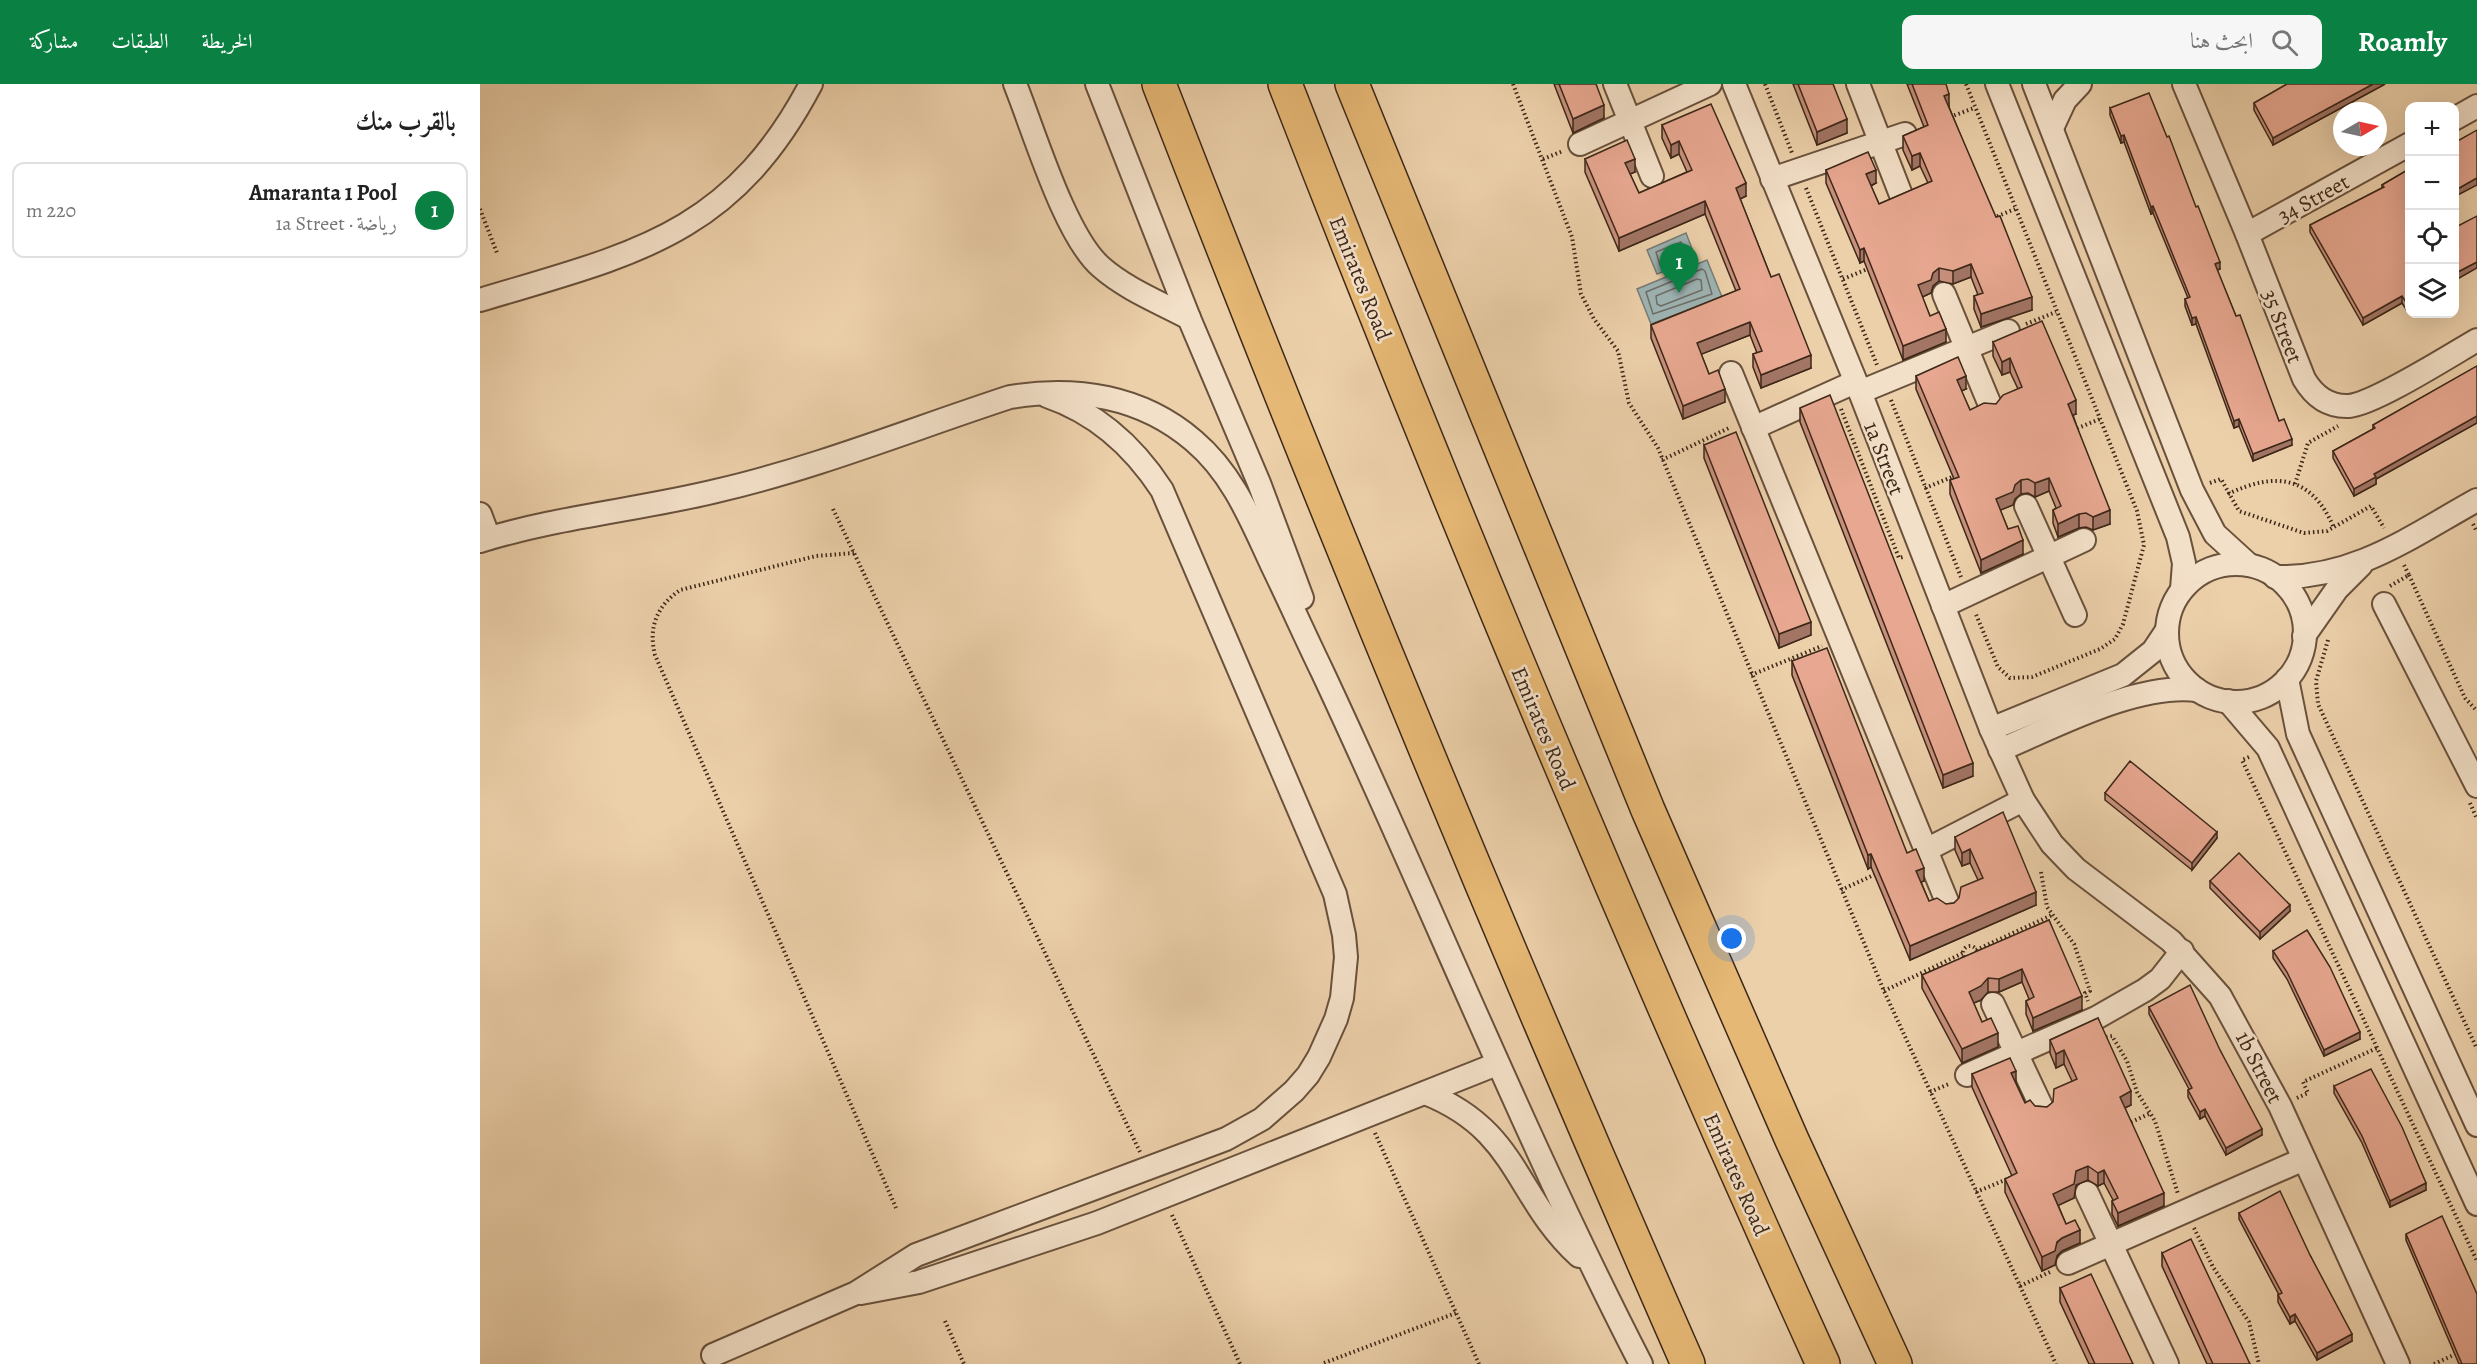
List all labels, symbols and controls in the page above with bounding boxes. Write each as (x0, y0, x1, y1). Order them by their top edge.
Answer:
search box (1902, 15, 2322, 69)
text: Roamly (2358, 23, 2447, 61)
text: ابحث هنا (2190, 26, 2253, 56)
icon: search (2268, 26, 2301, 59)
text: مشاركة (30, 27, 78, 55)
text: الطبقات (111, 27, 168, 55)
text: الخريطة (201, 27, 253, 55)
north arrow (2333, 102, 2387, 156)
map controls (2405, 102, 2459, 318)
button: + (2405, 102, 2459, 156)
text: بالقرب منك (355, 104, 456, 139)
button: − (2405, 156, 2459, 210)
street label: 34 Street (2272, 167, 2355, 231)
text: Amaranta 1 Pool (249, 178, 397, 208)
text: 220 m (26, 197, 76, 224)
text: 1 (431, 197, 438, 224)
text: رياضة · 1a Street (275, 210, 397, 237)
button: locate (2405, 210, 2459, 264)
street label: Emirates Road (1322, 212, 1399, 345)
pin: 1 (1660, 244, 1698, 293)
button: layers (2405, 264, 2459, 318)
street label: 35 Street (2254, 285, 2310, 368)
street label: 1a Street (1856, 417, 1912, 499)
street label: Emirates Road (1504, 662, 1583, 795)
your location (1717, 924, 1746, 953)
street label: 1b Street (2228, 1026, 2290, 1109)
street label: Emirates Road (1696, 1108, 1777, 1241)

